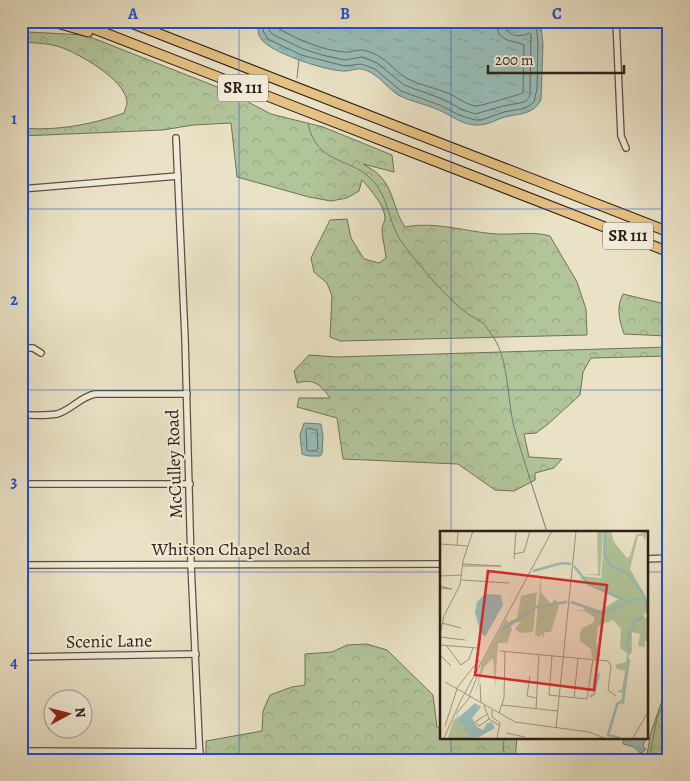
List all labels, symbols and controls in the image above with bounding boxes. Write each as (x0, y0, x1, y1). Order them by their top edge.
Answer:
text: A (127, 3, 139, 25)
text: B (340, 3, 350, 25)
text: C (552, 3, 562, 25)
scale bar (488, 42, 624, 74)
text: 200 m (495, 50, 534, 70)
road number: SR 111 (218, 75, 268, 102)
text: 1 (11, 108, 17, 130)
road number: SR 111 (603, 222, 653, 250)
text: 2 (10, 289, 18, 311)
street label: McCulley Road (160, 409, 188, 519)
text: 3 (11, 471, 18, 493)
inset map (440, 531, 648, 738)
street label: Whitson Chapel Road (150, 537, 311, 561)
street label: Scenic Lane (66, 628, 152, 654)
text: 4 (10, 652, 18, 674)
north arrow (42, 688, 92, 738)
text: N (70, 706, 90, 719)

